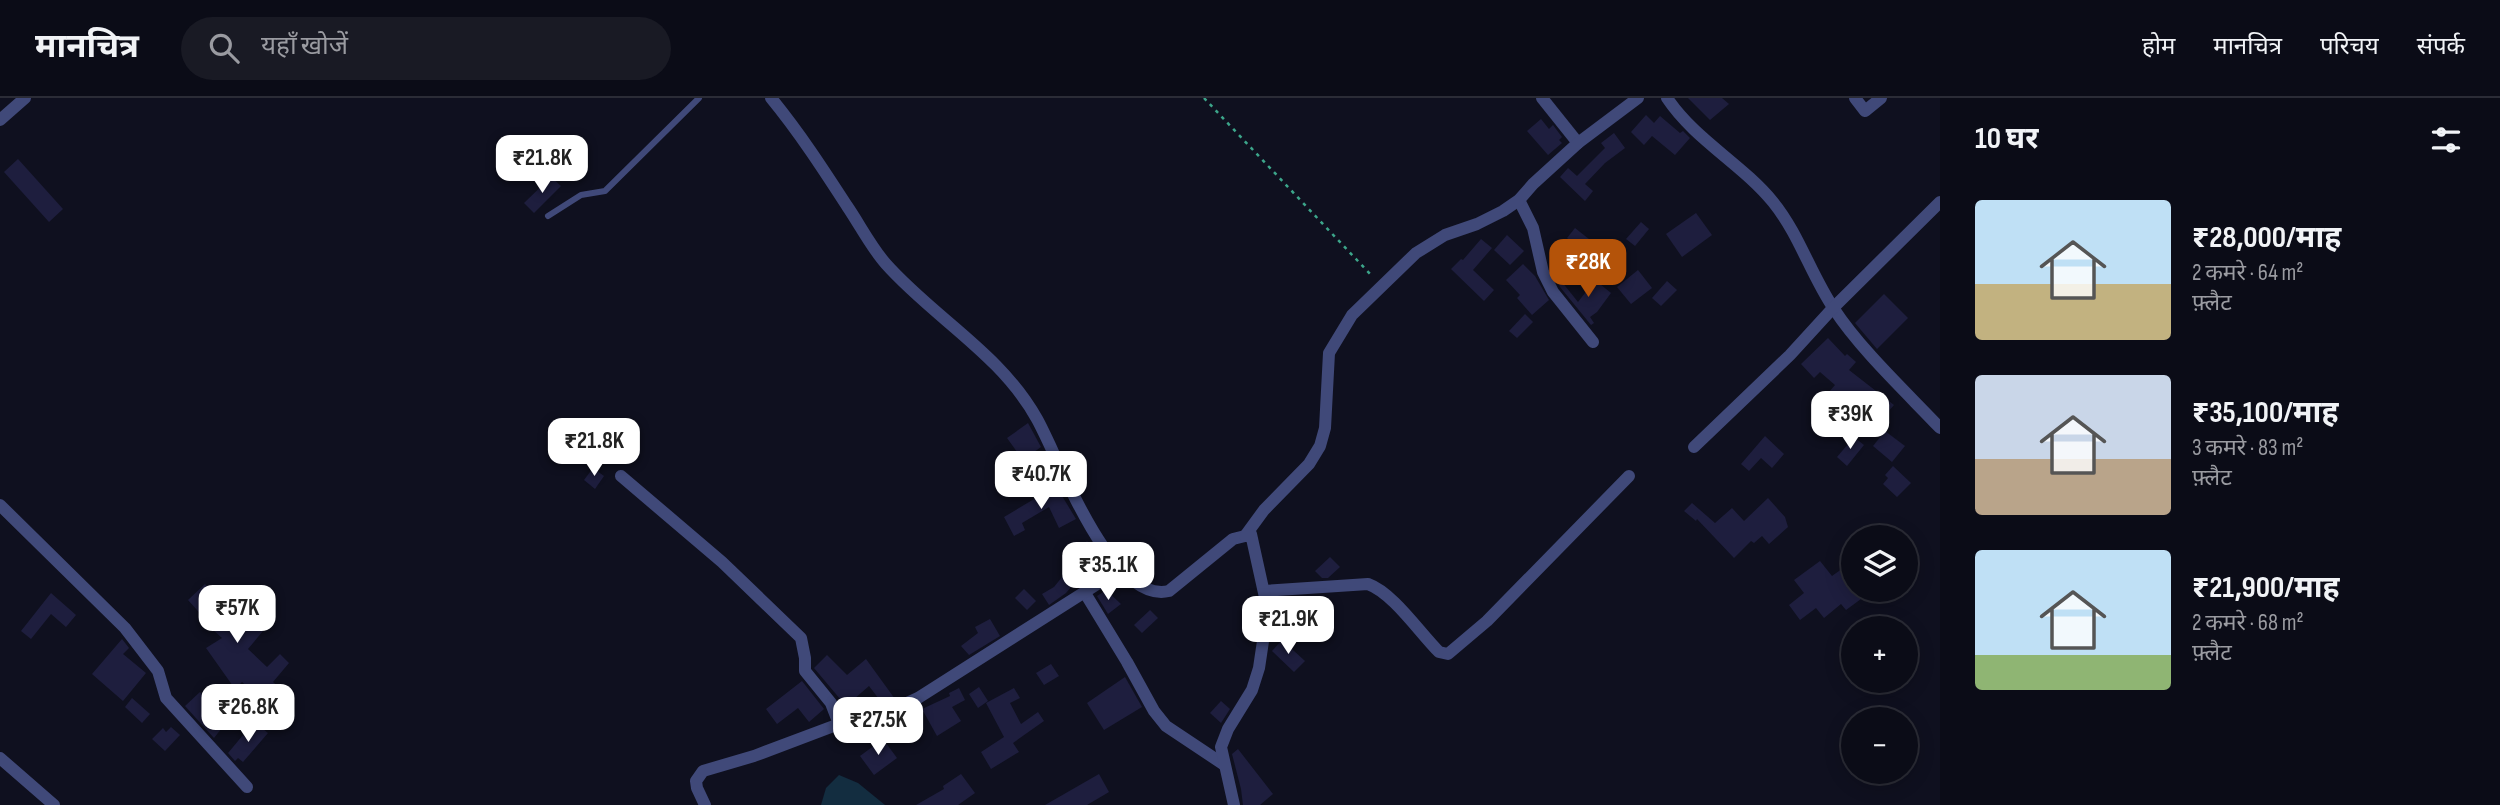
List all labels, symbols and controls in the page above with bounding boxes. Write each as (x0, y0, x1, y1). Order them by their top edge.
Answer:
search box (181, 17, 671, 80)
text: मानचित्र (35, 27, 139, 67)
icon: search (205, 29, 243, 67)
text: यहाँ खोजें (261, 31, 348, 62)
text: होम (2142, 32, 2175, 61)
text: मानचित्र (2213, 32, 2282, 61)
text: परिचय (2320, 32, 2379, 61)
text: संपर्क (2417, 32, 2465, 61)
text: 10 घर (1975, 121, 2038, 157)
icon: filters (2427, 121, 2465, 159)
pin: ₹21.8K (485, 136, 599, 195)
text: ₹21.8K (512, 144, 572, 172)
text: ₹28,000/माह (2192, 220, 2341, 256)
icon: home (2031, 228, 2115, 312)
pin: ₹28K (1547, 240, 1629, 299)
text: ₹28K (1565, 248, 1611, 276)
text: 2 कमरे · 64 m² (2192, 259, 2304, 287)
text: फ़्लैट (2192, 289, 2232, 317)
pin: ₹39K (1809, 392, 1891, 451)
text: ₹35,100/माह (2192, 395, 2338, 431)
text: ₹39K (1827, 400, 1873, 428)
icon: home (2031, 403, 2115, 487)
pin: ₹21.8K (537, 418, 651, 478)
text: ₹21.8K (564, 427, 624, 455)
text: 3 कमरे · 83 m² (2192, 434, 2303, 462)
pin: ₹40.7K (984, 452, 1098, 511)
text: ₹40.7K (1011, 460, 1071, 488)
text: फ़्लैट (2192, 464, 2232, 492)
map controls (1841, 525, 1918, 784)
button: layers (1841, 525, 1918, 602)
pin: ₹35.1K (1051, 542, 1165, 602)
text: ₹35.1K (1078, 551, 1138, 579)
text: ₹21,900/माह (2192, 570, 2340, 606)
icon: home (2031, 578, 2115, 662)
pin: ₹57K (196, 586, 278, 645)
text: ₹57K (215, 594, 259, 622)
pin: ₹21.9K (1231, 596, 1345, 656)
text: ₹21.9K (1258, 605, 1318, 633)
text: 2 कमरे · 68 m² (2192, 609, 2304, 637)
button: + (1841, 616, 1918, 693)
text: फ़्लैट (2192, 639, 2232, 667)
pin: ₹26.8K (191, 684, 305, 744)
text: ₹26.8K (217, 693, 279, 721)
pin: ₹27.5K (821, 698, 935, 757)
text: ₹27.5K (849, 706, 907, 734)
button: − (1841, 707, 1918, 784)

